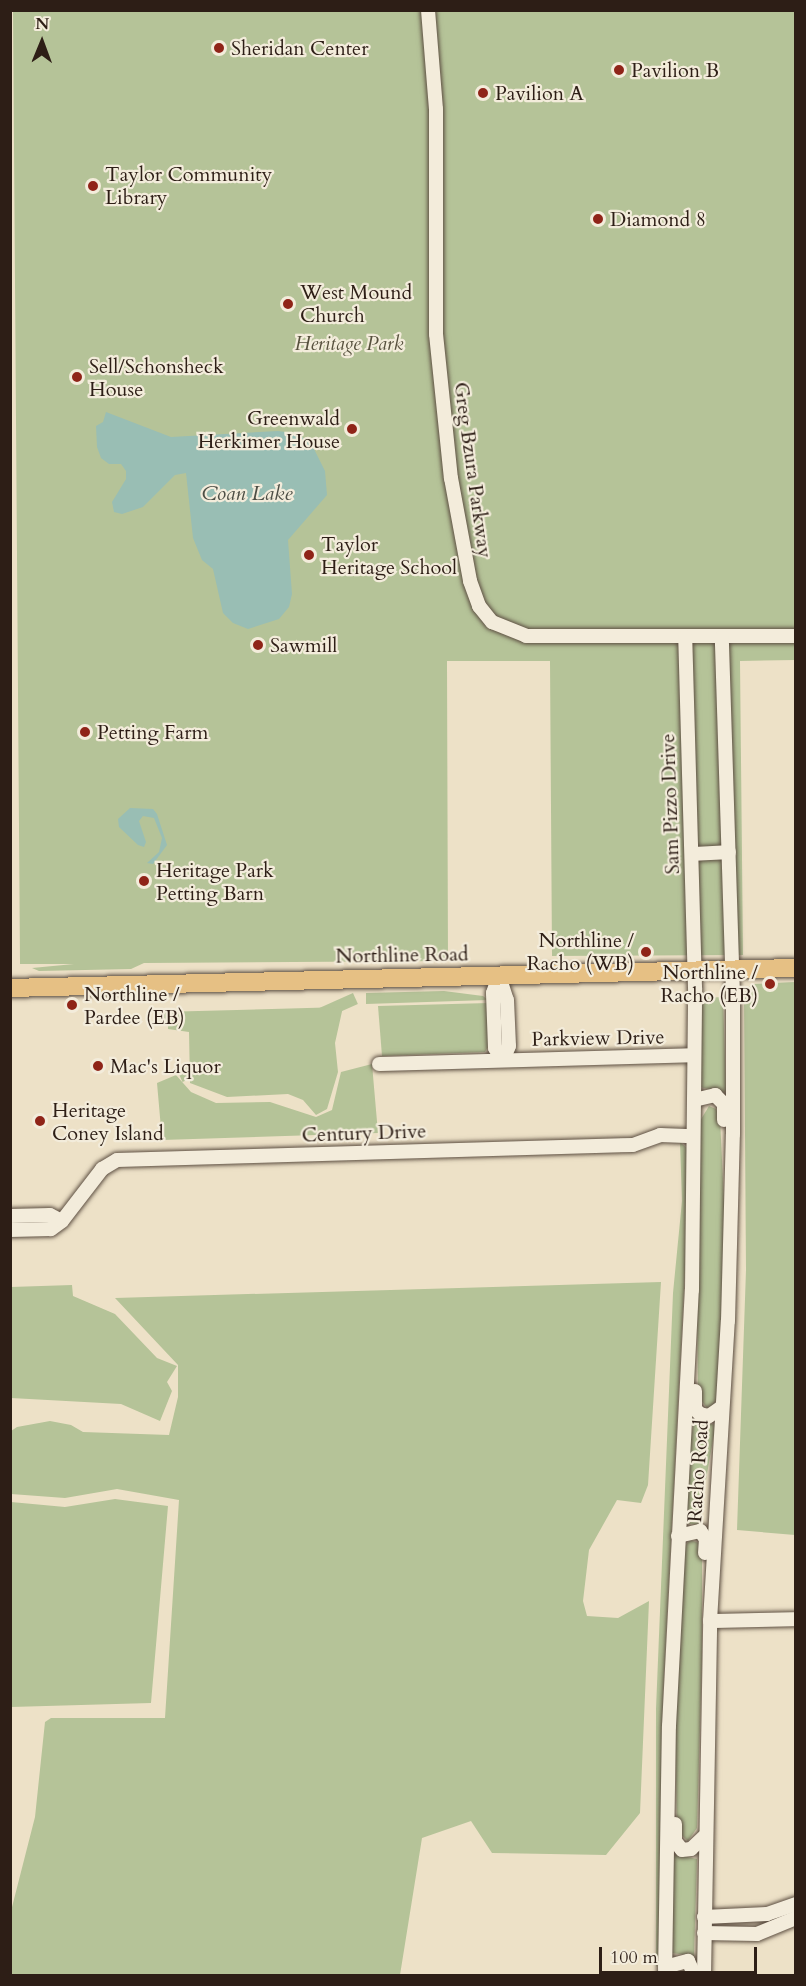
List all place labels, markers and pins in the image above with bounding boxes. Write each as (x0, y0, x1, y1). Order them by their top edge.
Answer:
place label: Sheridan Center (231, 36, 368, 60)
marker: Sheridan Center (212, 41, 226, 55)
place label: Pavilion B (631, 58, 719, 82)
marker: Pavilion B (612, 63, 626, 77)
place label: Pavilion A (495, 81, 584, 105)
marker: Pavilion A (476, 86, 490, 100)
place label: Taylor Community Library (105, 162, 272, 209)
marker: Taylor Community Library (86, 179, 100, 193)
place label: Diamond 8 (610, 207, 706, 231)
marker: Diamond 8 (591, 212, 605, 226)
place label: West Mound Church (300, 280, 412, 327)
marker: West Mound Church (281, 297, 295, 311)
place label: Sell/Schonsheck House (89, 354, 224, 401)
marker: Sell/Schonsheck House (70, 370, 84, 384)
place label: Greenwald Herkimer House (198, 406, 340, 453)
marker: Greenwald Herkimer House (345, 422, 359, 436)
place label: Taylor Heritage School (321, 532, 457, 579)
marker: Taylor Heritage School (302, 548, 316, 562)
place label: Sawmill (270, 633, 337, 657)
marker: Sawmill (251, 638, 265, 652)
place label: Petting Farm (97, 720, 208, 744)
marker: Petting Farm (78, 725, 92, 739)
place label: Heritage Park Petting Barn (156, 858, 274, 905)
marker: Heritage Park Petting Barn (137, 874, 151, 888)
place label: Northline / Racho (WB) (527, 928, 634, 975)
marker: Northline / Racho (WB) (639, 945, 653, 959)
place label: Northline / Racho (EB) (661, 960, 758, 1007)
marker: Northline / Racho (EB) (763, 977, 777, 991)
place label: Northline / Pardee (EB) (84, 982, 185, 1029)
marker: Northline / Pardee (EB) (65, 998, 79, 1012)
place label: Mac's Liquor (110, 1054, 221, 1078)
marker: Mac's Liquor (91, 1059, 105, 1073)
place label: Heritage Coney Island (52, 1098, 164, 1145)
marker: Heritage Coney Island (33, 1114, 47, 1128)

